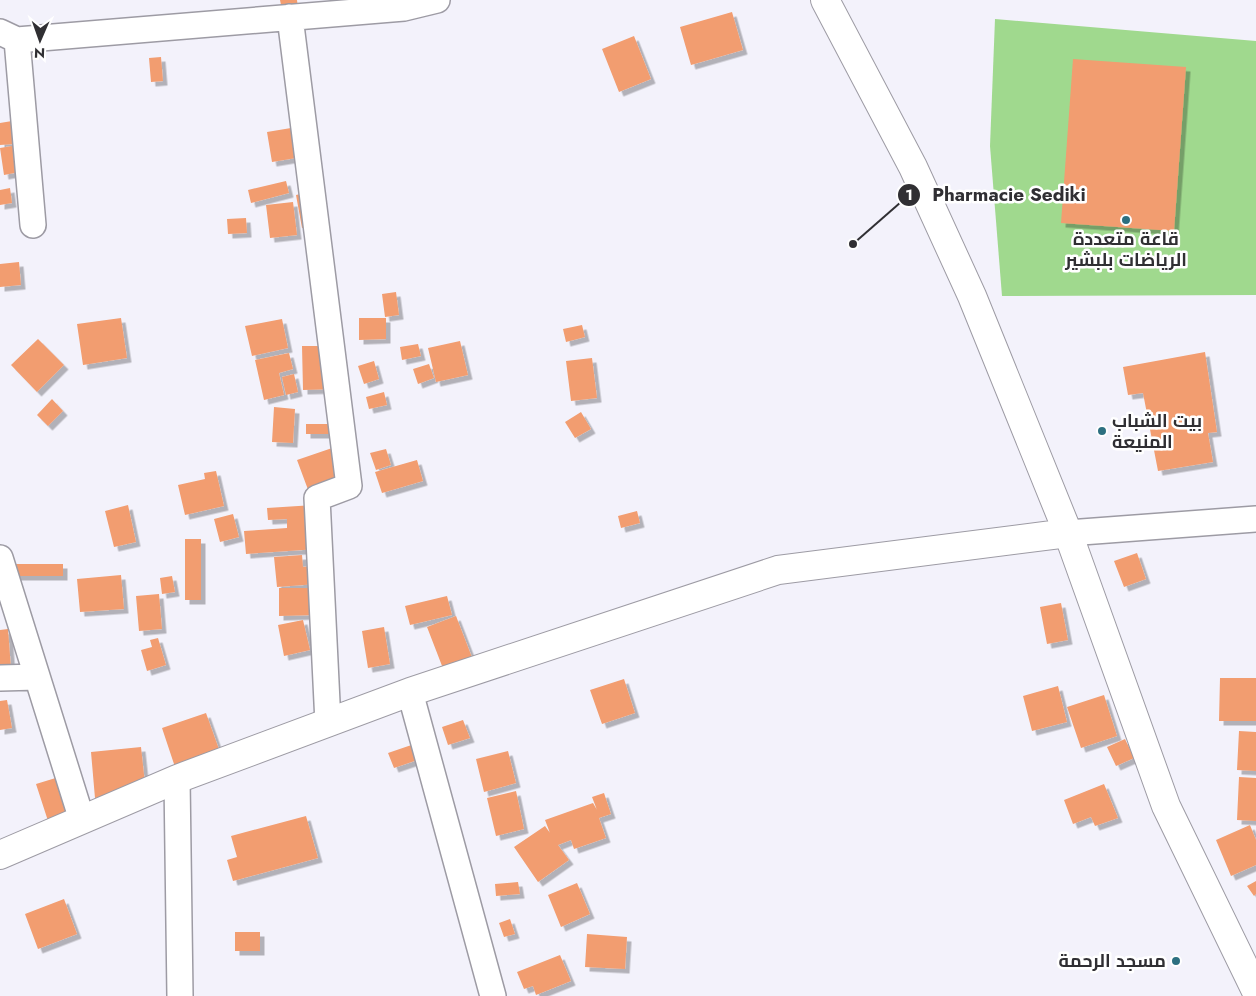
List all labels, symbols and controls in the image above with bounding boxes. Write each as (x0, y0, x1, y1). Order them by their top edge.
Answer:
north arrow (15, 15, 65, 65)
text: N (34, 43, 45, 63)
callout: Pharmacie Sediki (897, 178, 1095, 212)
text: Pharmacie Sediki (932, 181, 1086, 208)
text: 1 (905, 184, 913, 206)
marker: قاعة متعددة الرياضات بلبشير (1120, 214, 1132, 226)
place label: قاعة متعددة الرياضات بلبشير (1064, 226, 1187, 273)
place label: بيت الشباب المنيعة (1112, 408, 1202, 455)
marker: بيت الشباب المنيعة (1096, 425, 1108, 437)
place label: مسجد الرحمة (1059, 948, 1166, 974)
marker: مسجد الرحمة (1170, 955, 1182, 967)

